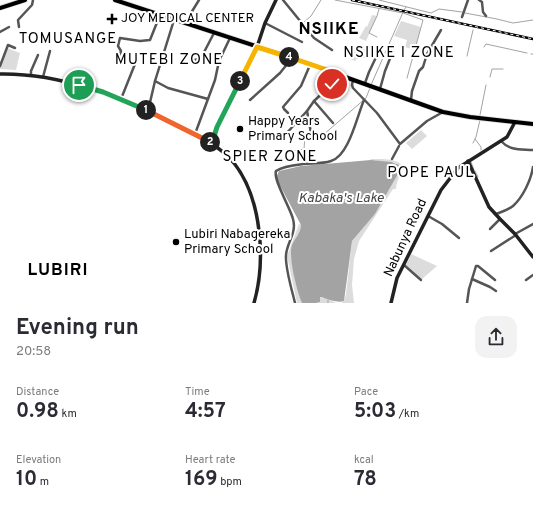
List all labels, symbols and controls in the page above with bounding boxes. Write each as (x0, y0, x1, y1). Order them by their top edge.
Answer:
place label: JOY MEDICAL CENTER (121, 11, 254, 27)
marker: JOY MEDICAL CENTER (106, 13, 118, 25)
district label: NSIIKE (298, 19, 360, 41)
district label: TOMUSANGE (19, 30, 117, 49)
district label: NSIIKE I ZONE (343, 44, 455, 63)
pin: 4 (279, 47, 299, 67)
text: 4 (285, 50, 293, 64)
district label: MUTEBI ZONE (115, 51, 223, 70)
pin (315, 67, 349, 101)
pin (62, 68, 96, 102)
pin: 3 (230, 71, 250, 91)
icon: check (321, 73, 343, 95)
icon: arrive (68, 74, 90, 96)
text: 3 (237, 74, 243, 88)
pin: 1 (136, 100, 156, 120)
text: 1 (144, 103, 148, 117)
place label: Happy Years Primary School (248, 114, 337, 145)
marker: Happy Years Primary School (235, 124, 245, 134)
pin: 2 (200, 132, 220, 152)
text: 2 (207, 135, 213, 149)
district label: SPIER ZONE (222, 148, 318, 167)
district label: POPE PAUL (387, 164, 475, 183)
water label: Kabaka's Lake (298, 190, 385, 207)
street label: Nabunya Road (381, 196, 431, 280)
place label: Lubiri Nabagereka Primary School (184, 227, 290, 258)
marker: Lubiri Nabagereka Primary School (171, 237, 181, 247)
district label: LUBIRI (28, 260, 88, 282)
text: Evening run (16, 315, 139, 342)
button: share (475, 316, 517, 358)
text: 20:58 (16, 344, 51, 360)
text: Distance (16, 385, 59, 399)
text: Time (185, 385, 210, 399)
text: Pace (354, 385, 378, 399)
text: 0.98 (16, 399, 59, 425)
text: 4:57 (185, 399, 226, 425)
text: 5:03 (354, 399, 396, 425)
text: km (59, 407, 77, 421)
text: /km (396, 407, 419, 421)
text: Elevation (16, 453, 61, 467)
text: Heart rate (185, 453, 235, 467)
text: kcal (354, 453, 374, 467)
text: 10 (16, 467, 37, 493)
text: 169 (185, 467, 218, 493)
text: 78 (354, 467, 377, 493)
text: m (37, 475, 49, 489)
text: bpm (218, 475, 242, 489)

